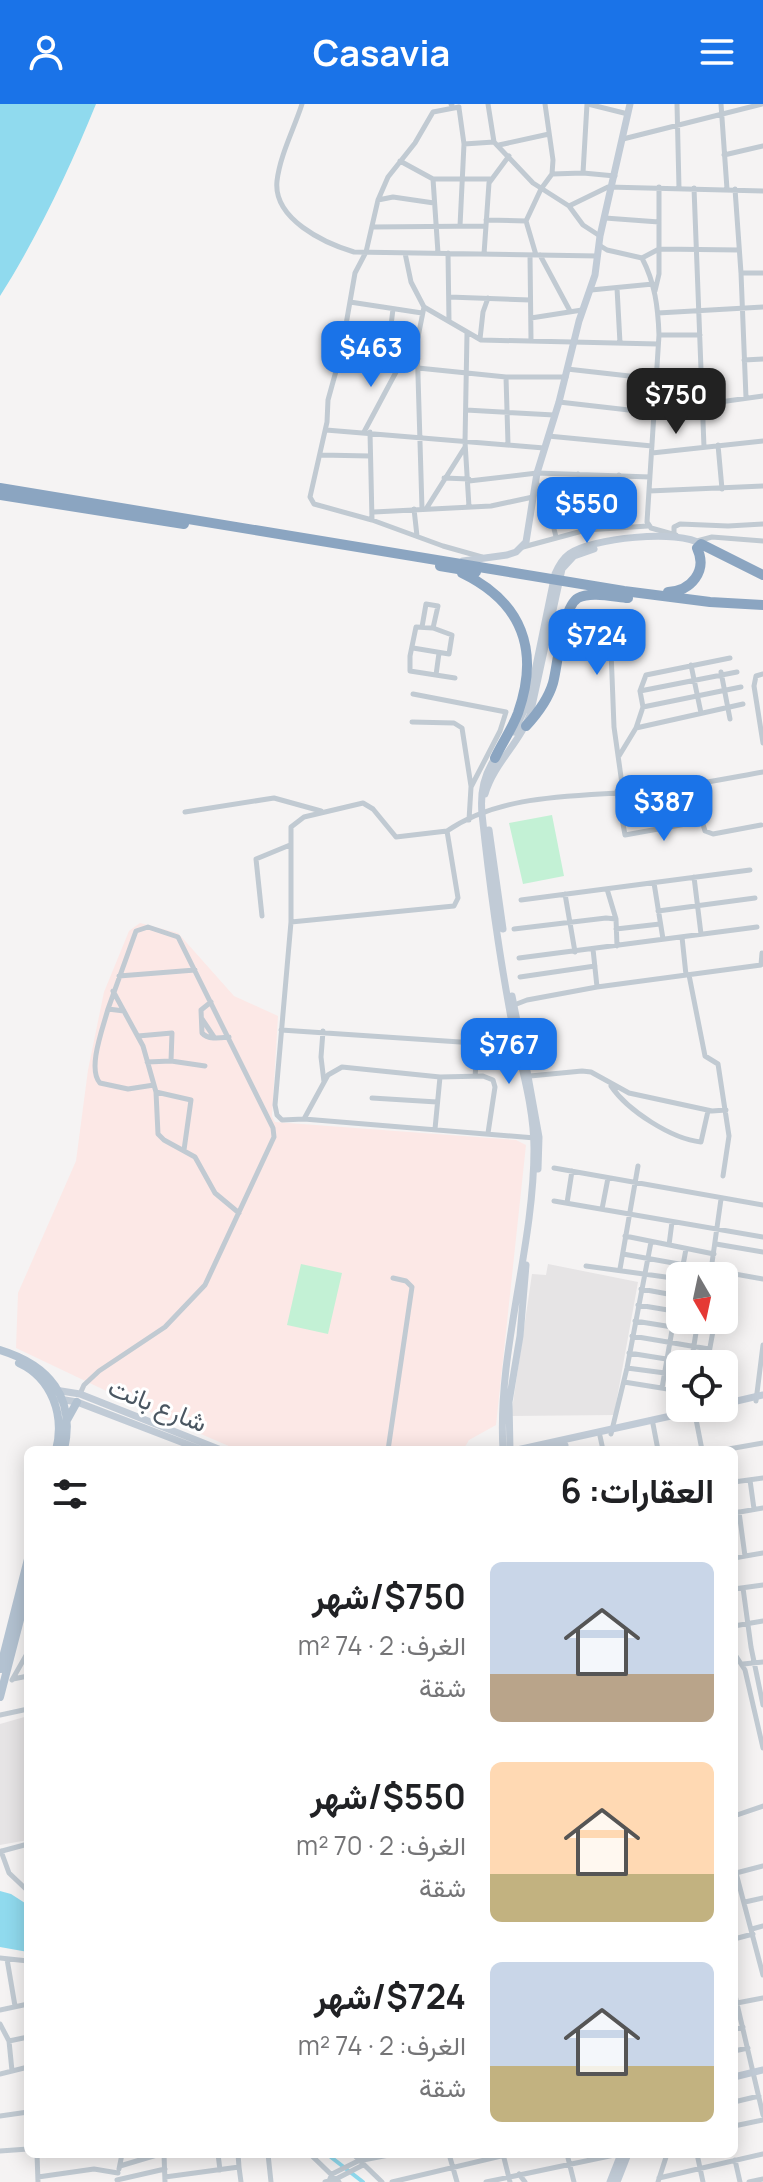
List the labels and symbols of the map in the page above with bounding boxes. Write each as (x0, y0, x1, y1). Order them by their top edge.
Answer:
pin: $463 (324, 321, 418, 389)
pin: $750 (629, 368, 723, 436)
pin: $550 (540, 477, 634, 545)
pin: $724 (550, 609, 644, 677)
pin: $387 (617, 775, 711, 843)
pin: $767 (462, 1018, 556, 1086)
north arrow (666, 1262, 738, 1334)
street label: شارع بانت (103, 1368, 213, 1441)

